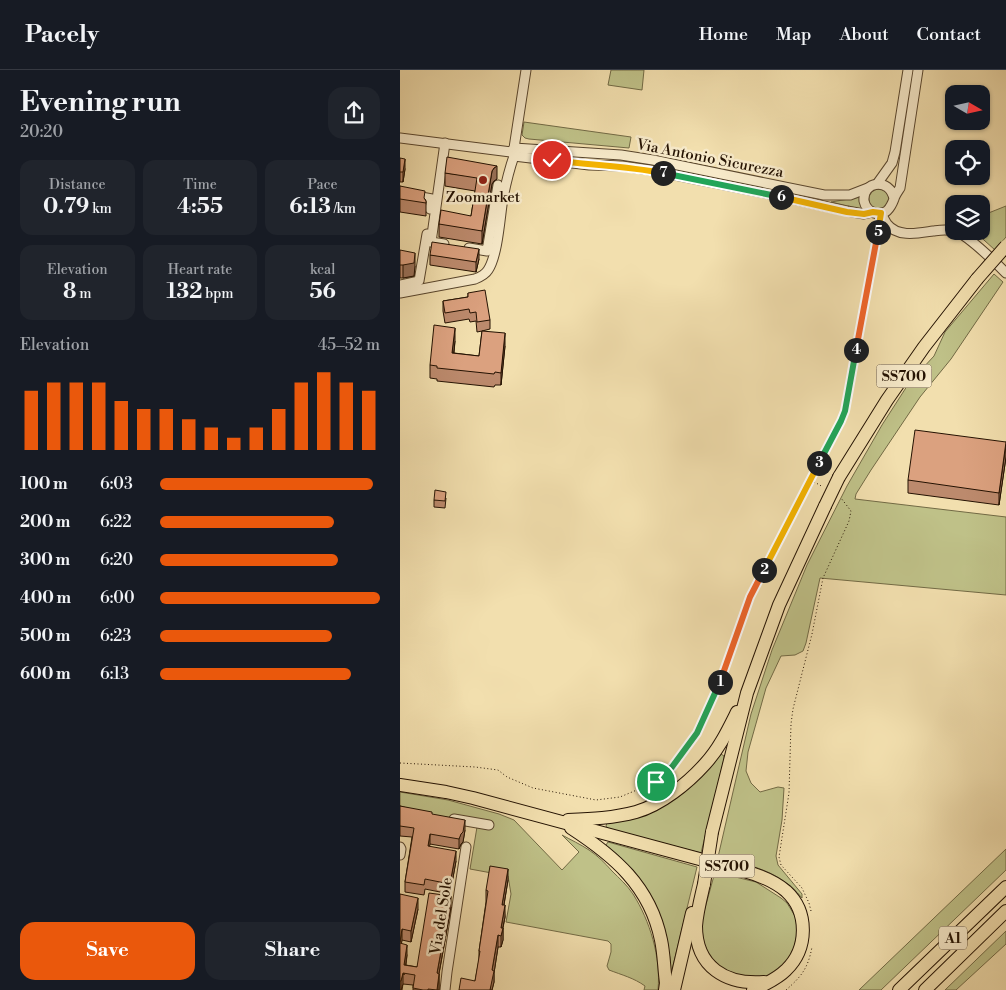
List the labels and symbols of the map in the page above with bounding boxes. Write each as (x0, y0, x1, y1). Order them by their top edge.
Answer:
north arrow (945, 85, 990, 130)
street label: Via Antonio Sicurezza (634, 135, 785, 182)
pin (531, 139, 573, 181)
pin: 7 (650, 160, 676, 186)
marker: Zoomarket (477, 174, 489, 186)
pin: 6 (768, 184, 794, 210)
place label: Zoomarket (446, 188, 521, 207)
pin: 5 (866, 220, 890, 244)
pin: 4 (844, 338, 868, 362)
road number: SS700 (876, 364, 932, 388)
pin: 3 (806, 450, 832, 476)
pin: 2 (752, 558, 776, 582)
pin: 1 (708, 670, 732, 694)
pin (635, 761, 677, 803)
road number: SS700 (700, 854, 754, 878)
street label: Via del Sole (426, 876, 457, 957)
road number: A1 (939, 926, 967, 950)

